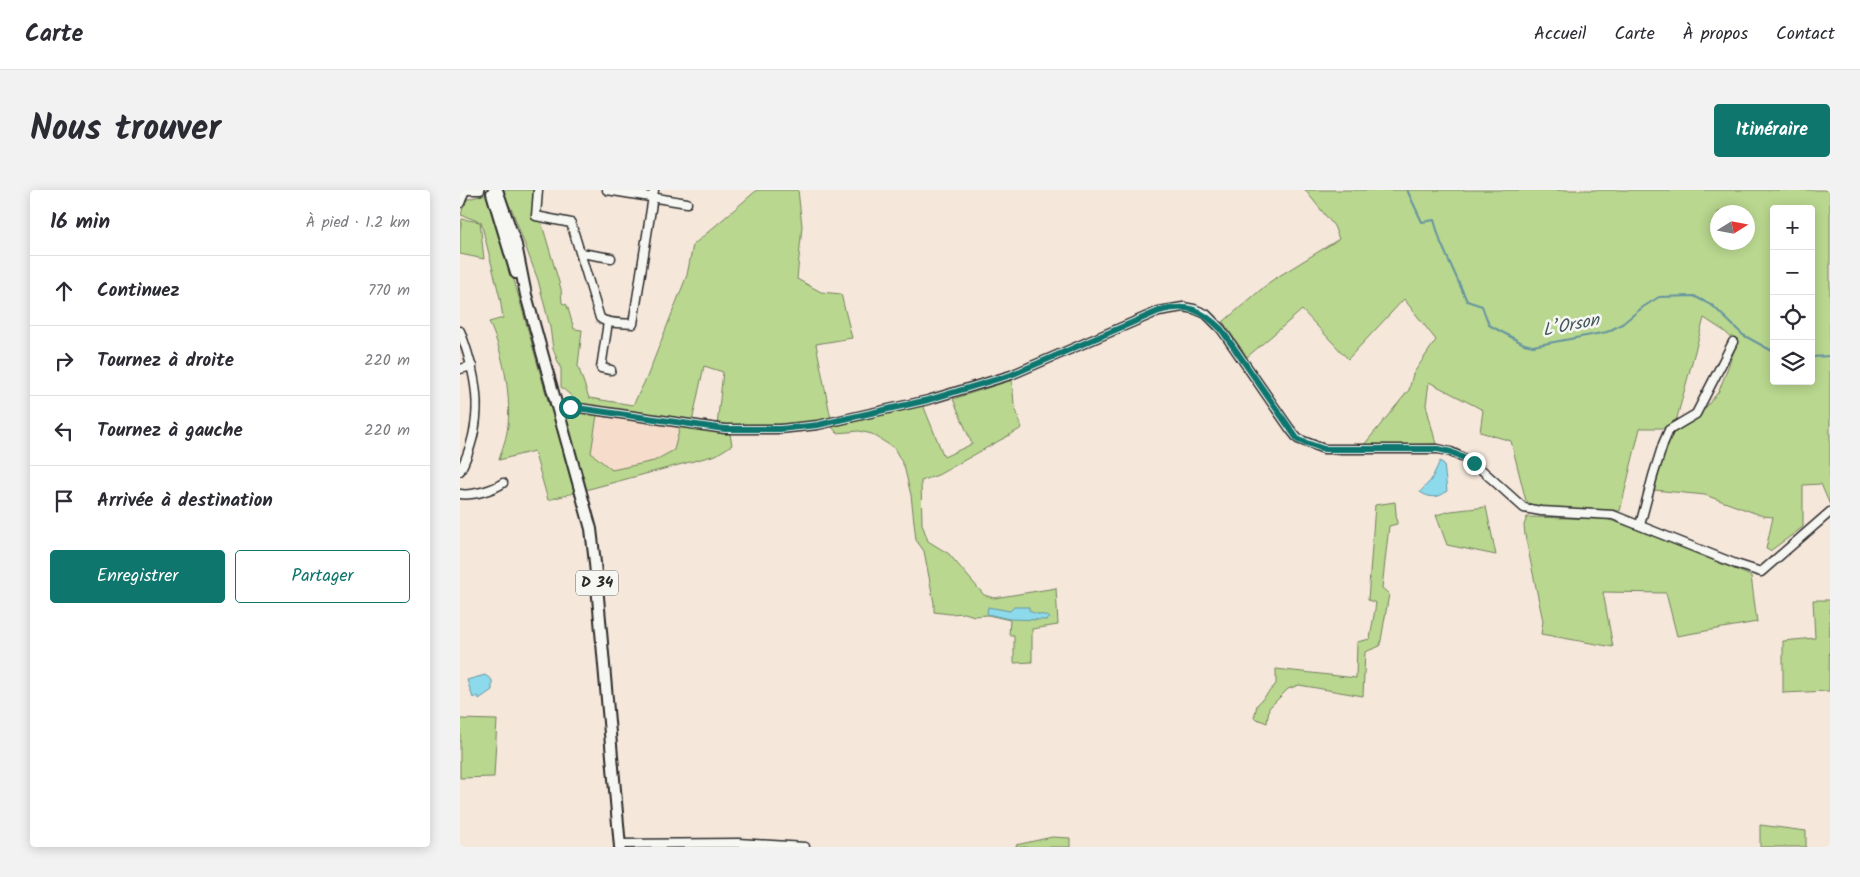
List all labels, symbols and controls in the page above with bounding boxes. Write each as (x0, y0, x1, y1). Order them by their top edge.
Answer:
text: Carte (25, 15, 83, 54)
text: Accueil (1534, 20, 1587, 49)
text: Carte (1615, 20, 1655, 49)
text: À propos (1683, 20, 1748, 49)
text: Contact (1776, 20, 1835, 49)
text: Nous trouver (30, 102, 221, 158)
button: Itinéraire (1714, 104, 1830, 157)
north arrow (1710, 205, 1755, 250)
map controls (1770, 205, 1815, 385)
button: + (1770, 205, 1815, 250)
text: 16 min (50, 206, 110, 239)
text: À pied · 1.2 km (306, 210, 410, 235)
button: − (1770, 250, 1815, 295)
text: Continuez (97, 276, 180, 306)
icon: ahead (50, 277, 78, 305)
text: 770 m (368, 278, 410, 303)
button: locate (1770, 295, 1815, 340)
water label: L’Orson (1540, 306, 1603, 346)
button: layers (1770, 340, 1815, 385)
text: Tournez à droite (97, 346, 234, 376)
icon: right (50, 347, 78, 375)
text: 220 m (364, 348, 410, 373)
route start (559, 396, 582, 419)
text: Tournez à gauche (97, 416, 243, 446)
icon: left (50, 417, 78, 445)
text: 220 m (364, 418, 410, 443)
route end (1463, 452, 1486, 475)
text: Arrivée à destination (97, 486, 273, 516)
icon: arrive (50, 487, 78, 515)
button: Enregistrer (50, 550, 225, 603)
button: Partager (235, 550, 410, 603)
road number: D 34 (576, 570, 618, 596)

